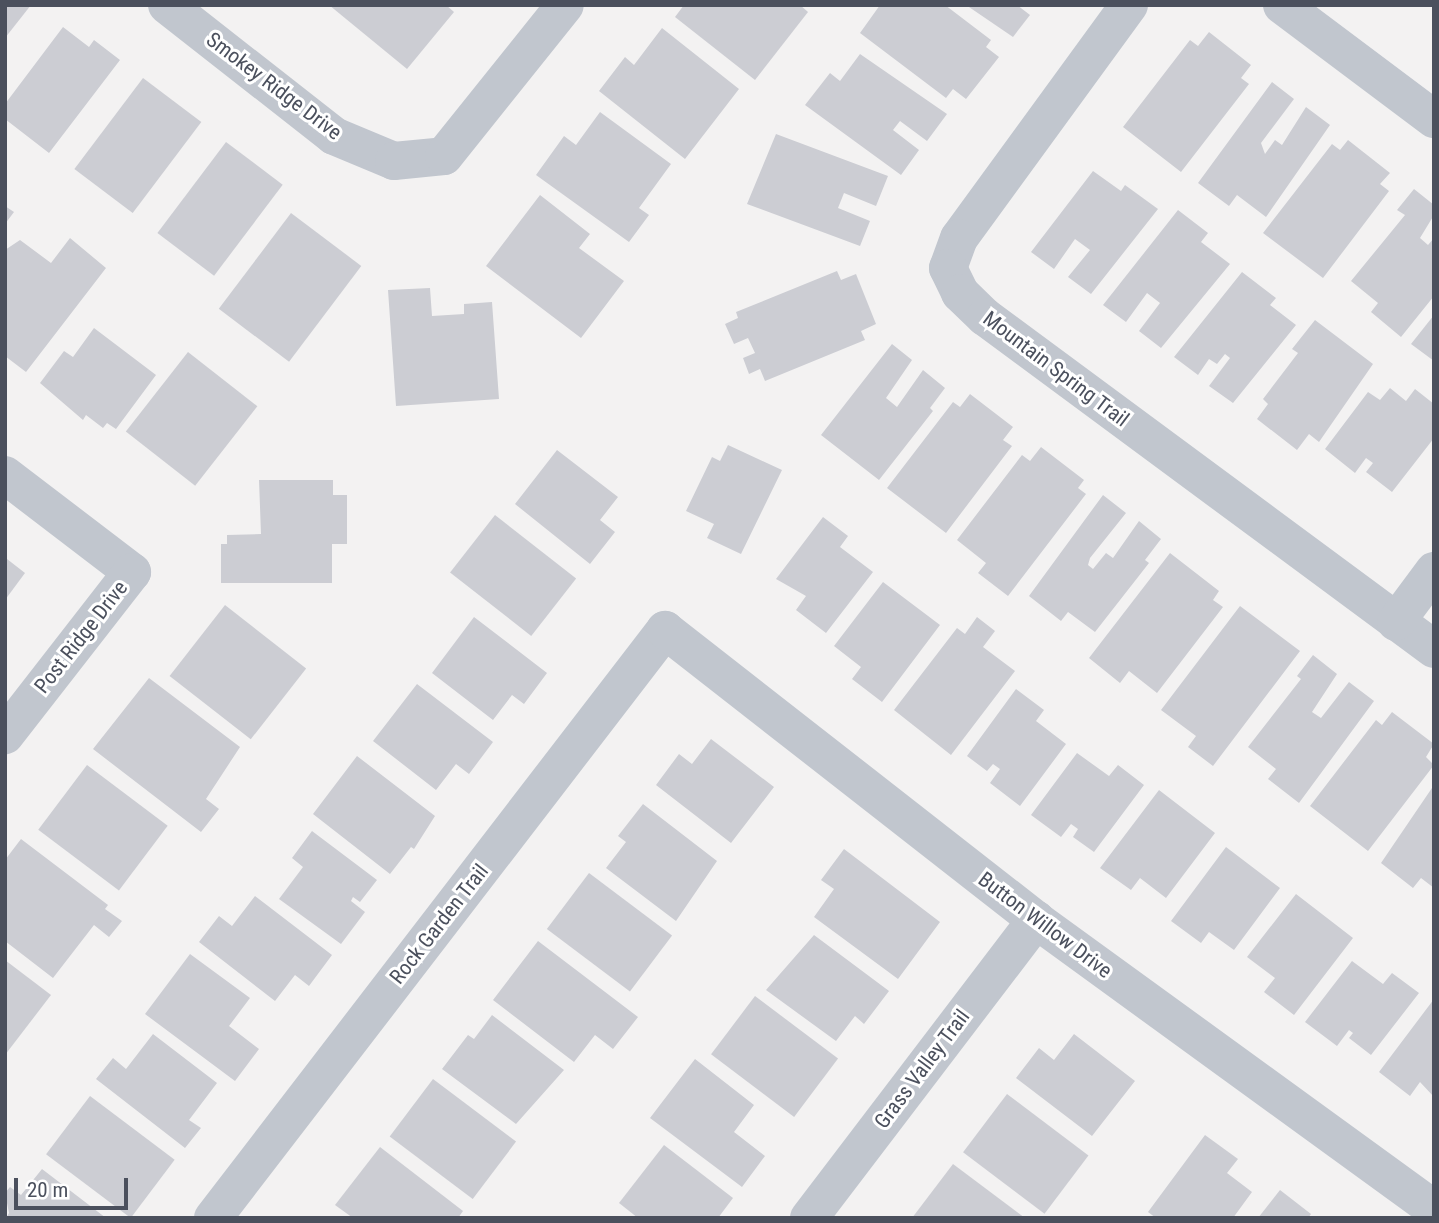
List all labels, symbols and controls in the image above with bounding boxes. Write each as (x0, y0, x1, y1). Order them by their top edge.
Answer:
street label: Smokey Ridge Drive (201, 27, 347, 145)
street label: Mountain Spring Trail (978, 306, 1134, 432)
street label: Post Ridge Drive (29, 576, 133, 698)
street label: Rock Garden Trail (384, 859, 494, 989)
street label: Button Willow Drive (973, 867, 1117, 983)
street label: Grass Valley Trail (869, 1004, 975, 1134)
scale bar (18, 1164, 131, 1208)
text: 20 m (27, 1178, 68, 1202)

